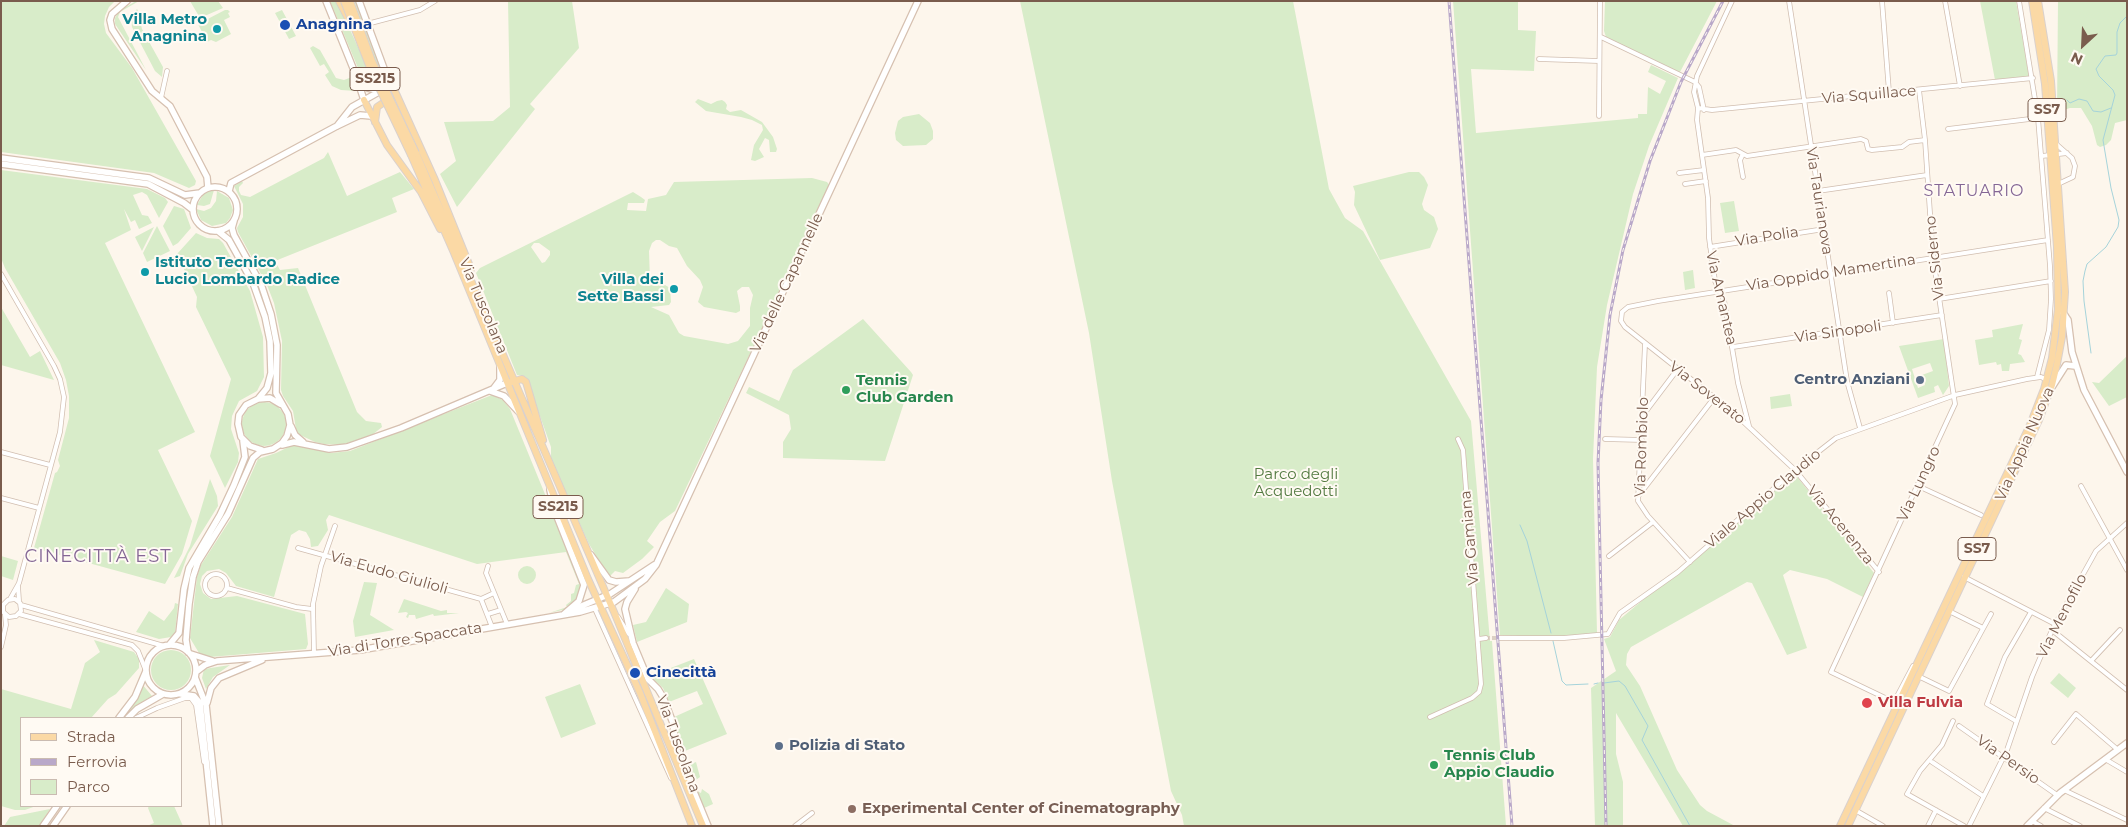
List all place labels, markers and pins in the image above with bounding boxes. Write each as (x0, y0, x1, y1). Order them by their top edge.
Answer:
place label: Villa Metro Anagnina (122, 11, 207, 46)
place label: Anagnina (296, 16, 372, 34)
marker: Anagnina (278, 18, 292, 32)
marker: Villa Metro Anagnina (211, 23, 223, 35)
place label: Istituto Tecnico Lucio Lombardo Radice (155, 254, 340, 289)
marker: Istituto Tecnico Lucio Lombardo Radice (139, 266, 151, 278)
place label: Villa dei Sette Bassi (577, 271, 664, 306)
marker: Villa dei Sette Bassi (668, 283, 680, 295)
place label: Centro Anziani (1794, 371, 1910, 389)
place label: Tennis Club Garden (856, 372, 954, 407)
marker: Centro Anziani (1914, 374, 1926, 386)
marker: Tennis Club Garden (840, 384, 852, 396)
place label: Cinecittà (646, 664, 716, 682)
marker: Cinecittà (628, 666, 642, 680)
place label: Villa Fulvia (1878, 694, 1963, 712)
marker: Villa Fulvia (1860, 696, 1874, 710)
place label: Polizia di Stato (789, 737, 905, 755)
marker: Polizia di Stato (773, 740, 785, 752)
place label: Tennis Club Appio Claudio (1444, 747, 1554, 782)
marker: Tennis Club Appio Claudio (1428, 759, 1440, 771)
place label: Experimental Center of Cinematography (862, 800, 1180, 818)
marker: Experimental Center of Cinematography (846, 803, 858, 815)

